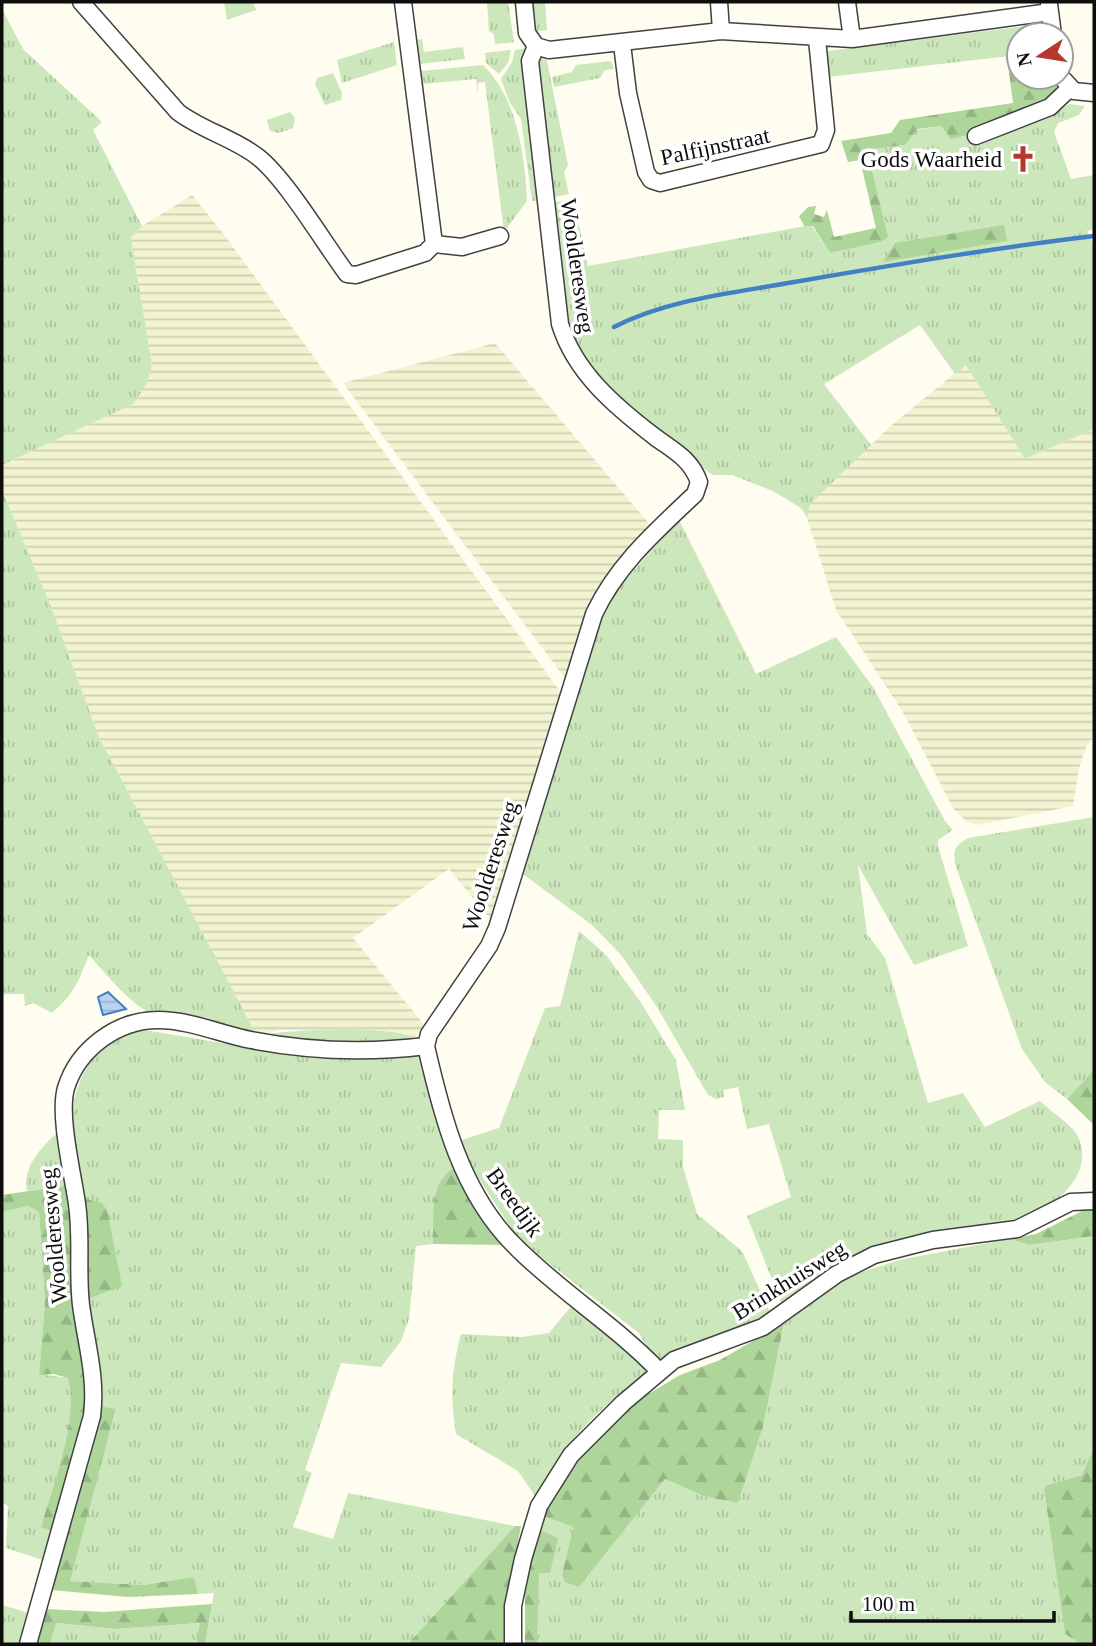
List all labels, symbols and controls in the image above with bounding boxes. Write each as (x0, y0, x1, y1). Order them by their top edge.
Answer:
north arrow (1005, 21, 1075, 91)
text: N (1012, 50, 1036, 68)
street label: Palfijnstraat (658, 123, 773, 170)
church icon: Gods Waarheid (1008, 144, 1038, 174)
place label: Gods Waarheid (861, 147, 1002, 172)
street label: Woolderesweg (556, 197, 599, 336)
street label: Woolderesweg (458, 797, 524, 935)
street label: Breedijk (481, 1163, 548, 1242)
street label: Woolderesweg (35, 1167, 72, 1305)
street label: Brinkhuisweg (728, 1235, 851, 1325)
scale bar (851, 1580, 1054, 1624)
text: 100 m (862, 1592, 915, 1616)

